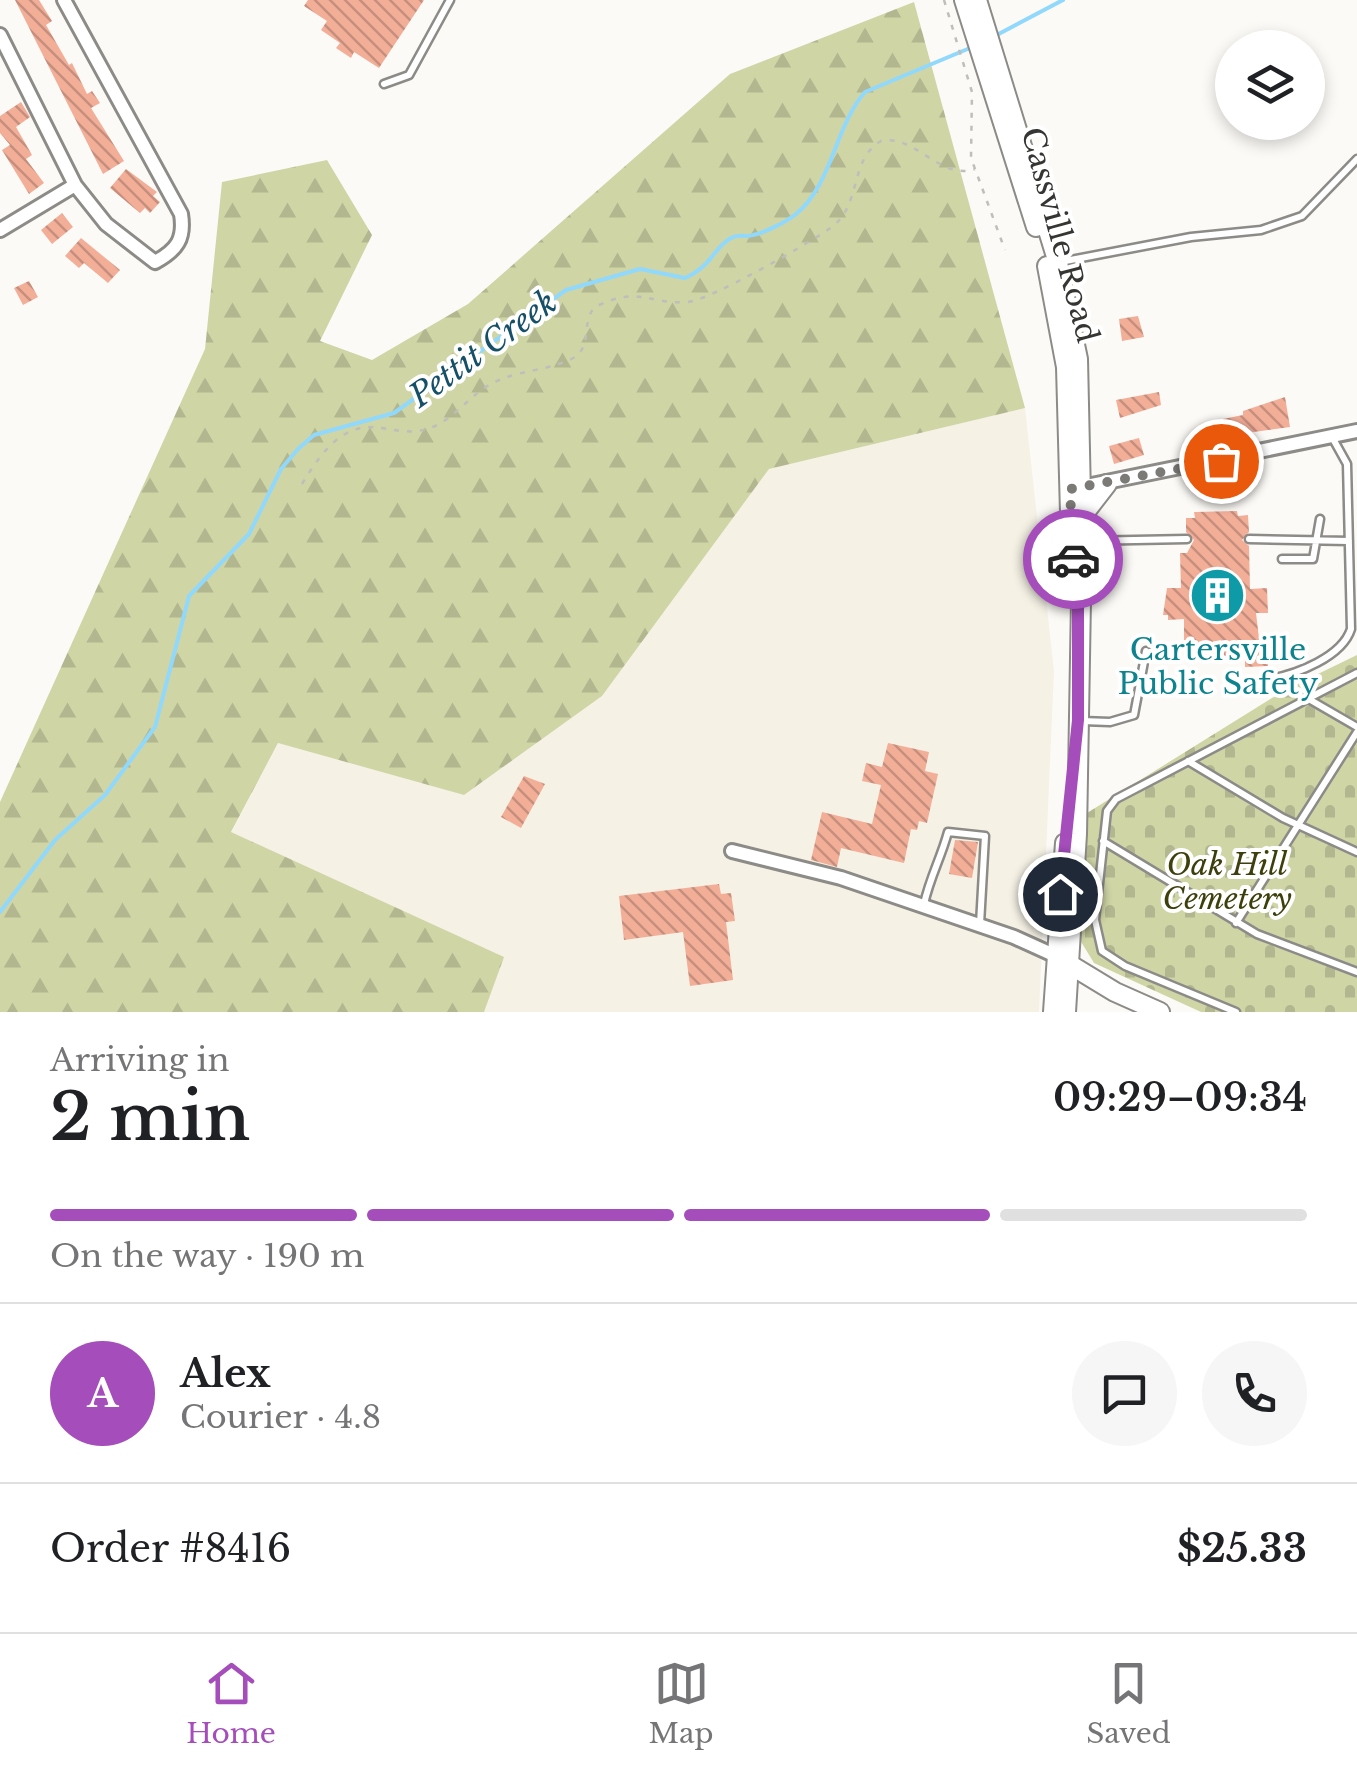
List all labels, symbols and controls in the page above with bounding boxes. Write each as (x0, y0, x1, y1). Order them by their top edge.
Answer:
map controls (1215, 30, 1325, 140)
button: layers (1215, 30, 1325, 140)
street label: Cassville Road (1013, 123, 1107, 347)
water label: Pettit Creek (401, 282, 565, 417)
pin (1179, 419, 1264, 504)
icon: bag (1194, 434, 1249, 489)
courier (1023, 509, 1123, 609)
icon: car (1046, 532, 1101, 587)
building icon: Cartersville Public Safety (1188, 566, 1248, 626)
place label: Cartersville Public Safety (1118, 631, 1318, 702)
park label: Oak Hill Cemetery (1162, 846, 1292, 917)
pin (1018, 852, 1103, 937)
icon: home (1033, 867, 1088, 922)
text: Arriving in (50, 1040, 229, 1080)
text: 09:29–09:34 (1053, 1074, 1307, 1121)
text: 2 min (50, 1077, 250, 1158)
text: On the way · 190 m (50, 1236, 364, 1276)
button: chat (1072, 1341, 1177, 1446)
button: phone (1202, 1341, 1307, 1446)
text: Alex (180, 1350, 271, 1397)
text: A (87, 1370, 118, 1417)
text: Courier · 4.8 (180, 1397, 381, 1437)
text: Order #8416 (50, 1525, 291, 1572)
text: $25.33 (1177, 1525, 1307, 1572)
tab: Home (186, 1656, 276, 1751)
tab: Map (649, 1656, 714, 1751)
tab: Saved (1086, 1656, 1171, 1751)

